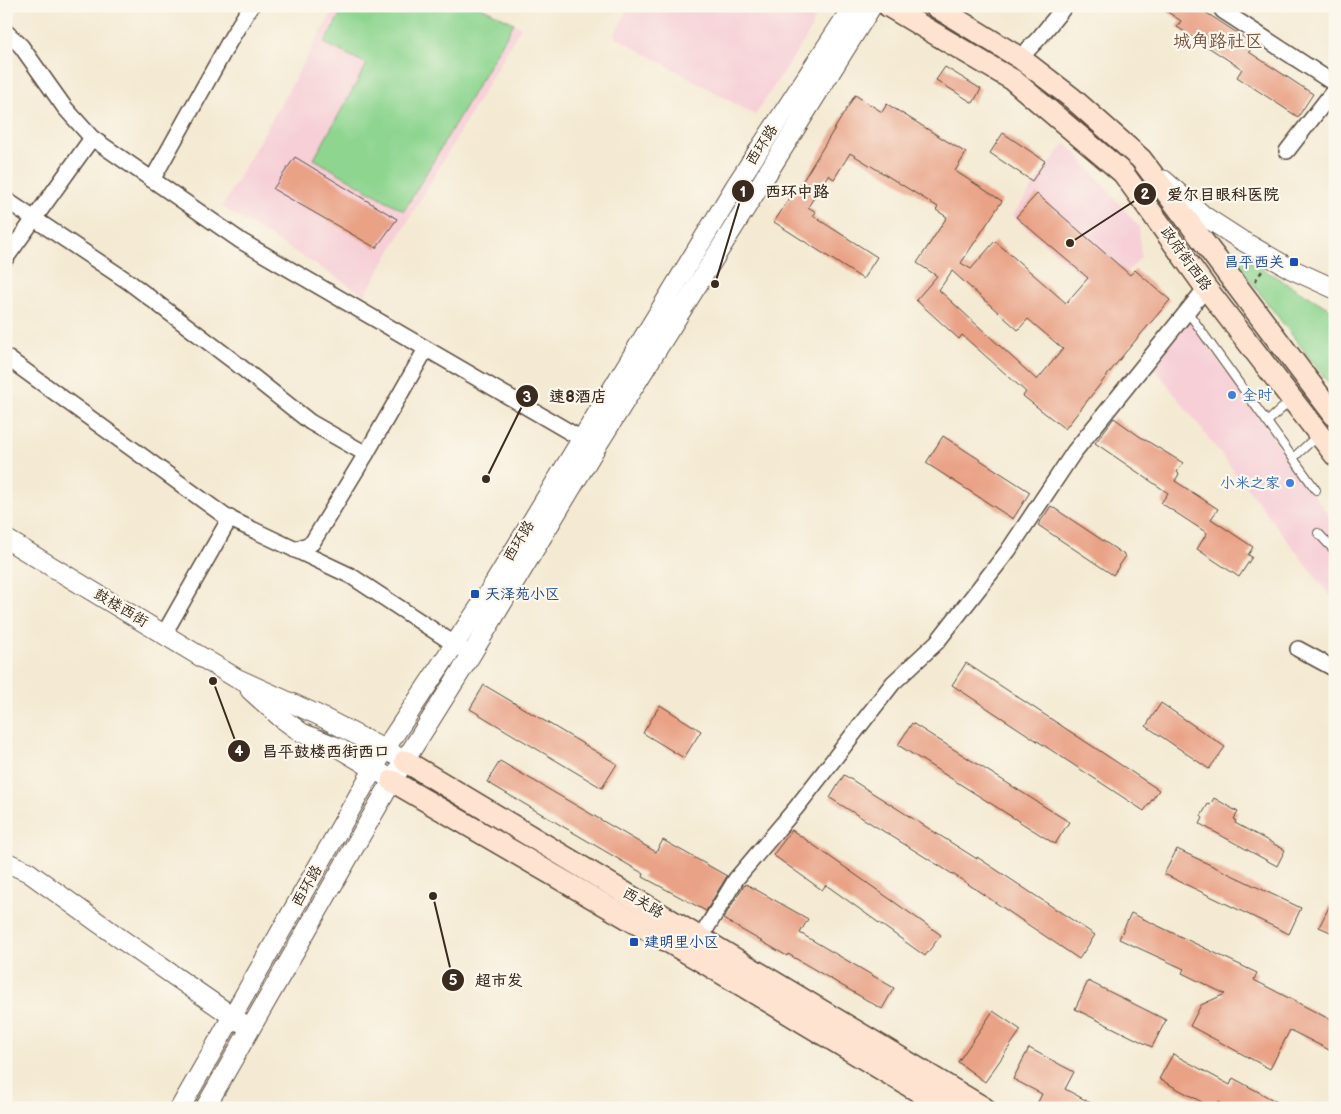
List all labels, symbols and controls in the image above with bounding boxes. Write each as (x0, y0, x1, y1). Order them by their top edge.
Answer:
district label: 城角路社区 (1173, 31, 1263, 52)
street label: 西环路 (742, 121, 782, 169)
callout: 西环中路 (730, 176, 839, 207)
callout: 爱尔目眼科医院 (1132, 179, 1289, 210)
text: 1 (740, 183, 746, 202)
text: 西环中路 (765, 183, 829, 202)
text: 2 (1141, 185, 1150, 204)
text: 爱尔目眼科医院 (1167, 186, 1279, 205)
street label: 政府街西路 (1156, 223, 1216, 295)
place label: 昌平西关 (1224, 253, 1284, 272)
marker: 昌平西关 (1288, 256, 1300, 268)
callout: 速8酒店 (514, 381, 617, 412)
place label: 全时 (1242, 386, 1272, 405)
text: 3 (523, 388, 532, 407)
text: 速8酒店 (549, 388, 607, 407)
marker: 全时 (1226, 389, 1238, 401)
place label: 小米之家 (1220, 474, 1280, 493)
marker: 小米之家 (1284, 477, 1296, 489)
street label: 西环路 (499, 517, 539, 565)
street label: 鼓楼西街 (90, 584, 152, 632)
place label: 天泽苑小区 (485, 585, 560, 604)
marker: 天泽苑小区 (469, 588, 481, 600)
callout: 昌平鼓楼西街西口 (227, 736, 400, 767)
text: 4 (235, 742, 244, 761)
text: 昌平鼓楼西街西口 (262, 743, 390, 762)
street label: 西环路 (288, 862, 326, 910)
street label: 西关路 (619, 883, 667, 923)
place label: 建明里小区 (644, 933, 719, 952)
marker: 建明里小区 (628, 936, 640, 948)
callout: 超市发 (440, 964, 533, 995)
text: 5 (449, 971, 458, 990)
text: 超市发 (475, 972, 523, 991)

